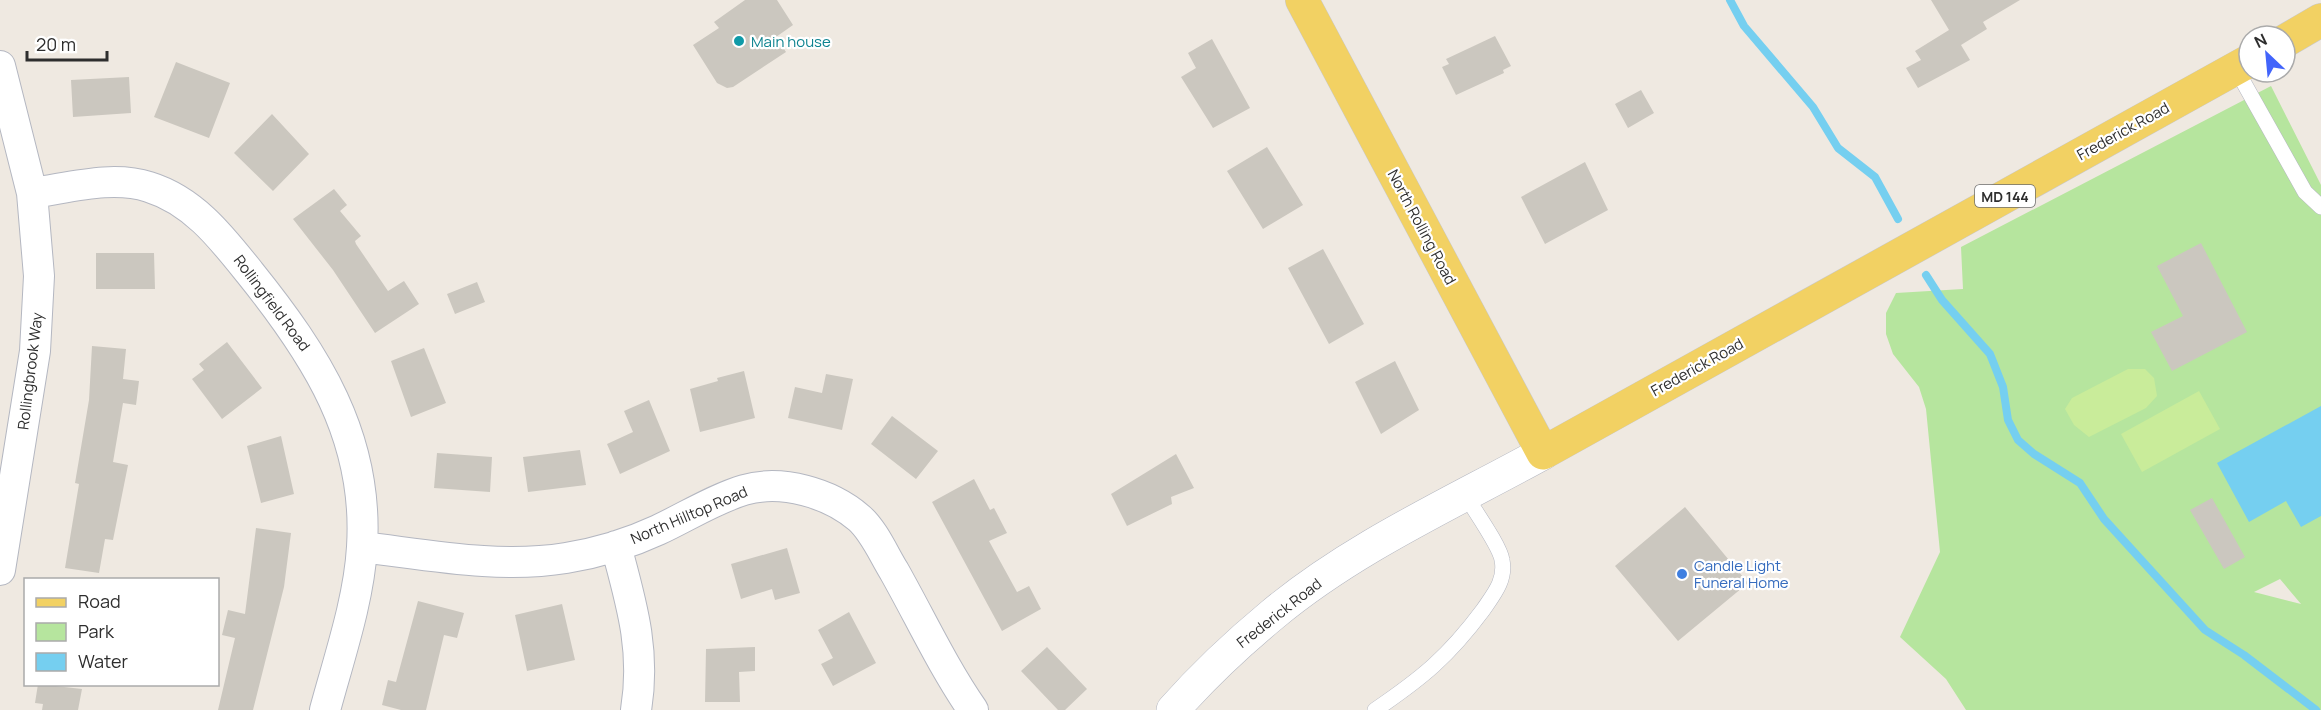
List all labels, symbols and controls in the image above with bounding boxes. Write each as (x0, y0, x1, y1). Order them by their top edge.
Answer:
scale bar (27, 24, 106, 62)
north arrow (2237, 24, 2297, 84)
text: N (2250, 28, 2270, 53)
place label: Main house (751, 31, 831, 52)
text: 20 m (36, 32, 76, 56)
marker: Main house (732, 34, 746, 48)
street label: Frederick Road (2073, 97, 2173, 165)
street label: North Rolling Road (1383, 166, 1461, 288)
road number: MD 144 (1975, 185, 2035, 207)
street label: Rollingfield Road (229, 251, 315, 355)
street label: Rollingbrook Way (12, 311, 48, 431)
street label: Frederick Road (1647, 333, 1747, 401)
street label: North Hilltop Road (627, 481, 751, 549)
place label: Candle Light Funeral Home (1694, 555, 1789, 593)
marker: Candle Light Funeral Home (1675, 567, 1689, 581)
street label: Frederick Road (1232, 573, 1326, 653)
legend (24, 578, 219, 686)
text: Road (78, 589, 121, 613)
text: Park (78, 619, 115, 643)
text: Water (78, 649, 128, 673)

